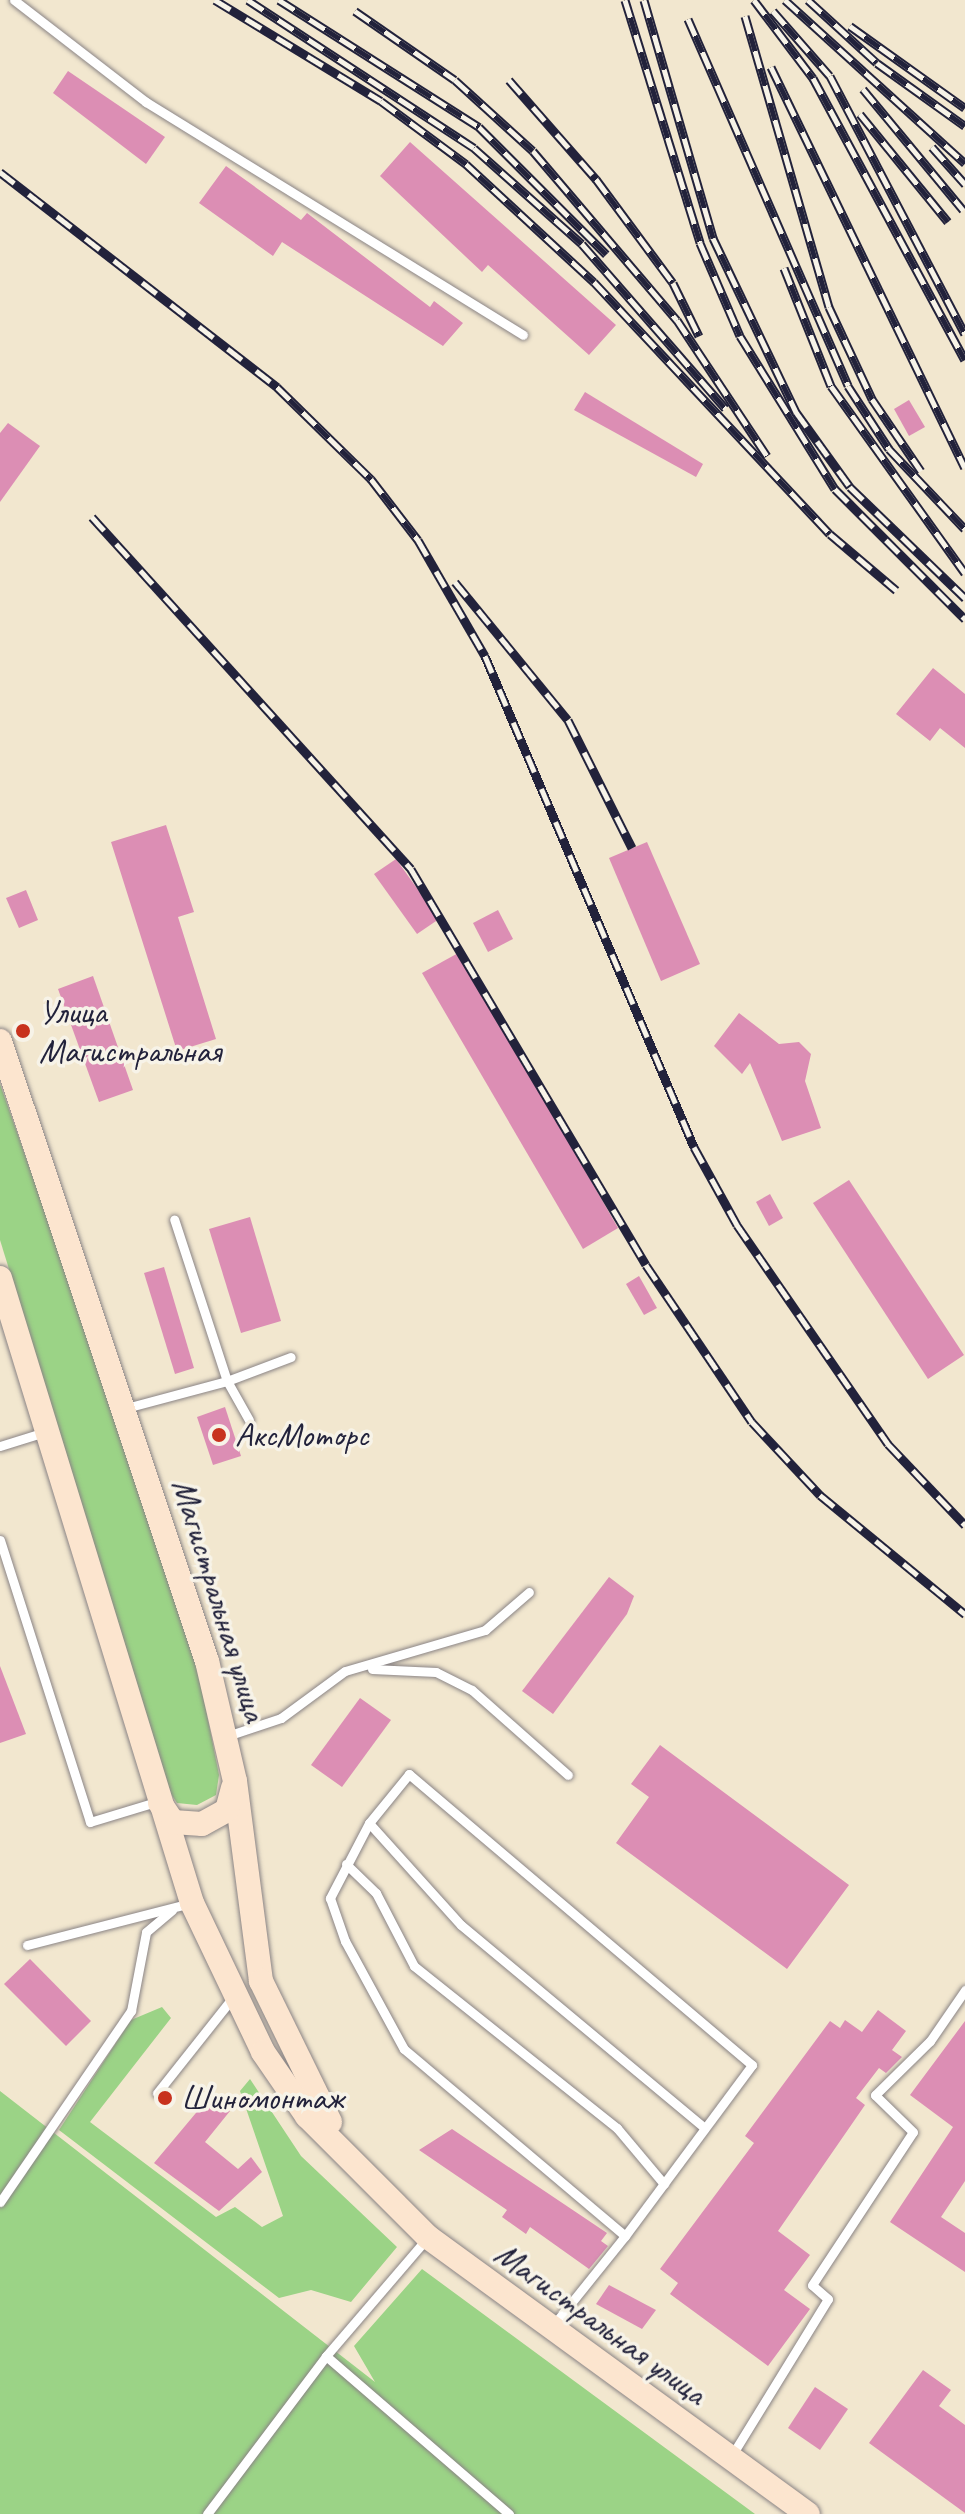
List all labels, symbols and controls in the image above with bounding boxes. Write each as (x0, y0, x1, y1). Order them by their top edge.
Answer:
place label: Улица Магистральная (39, 991, 221, 1070)
marker: Улица Магистральная (14, 1022, 32, 1040)
place label: АксМоторс (235, 1415, 369, 1455)
marker: АксМоторс (210, 1426, 228, 1444)
street label: Магистральная улица (163, 1472, 277, 1728)
place label: Шиномонтаж (181, 2078, 343, 2118)
marker: Шиномонтаж (156, 2089, 174, 2107)
street label: Магистральная улица (486, 2231, 716, 2415)

